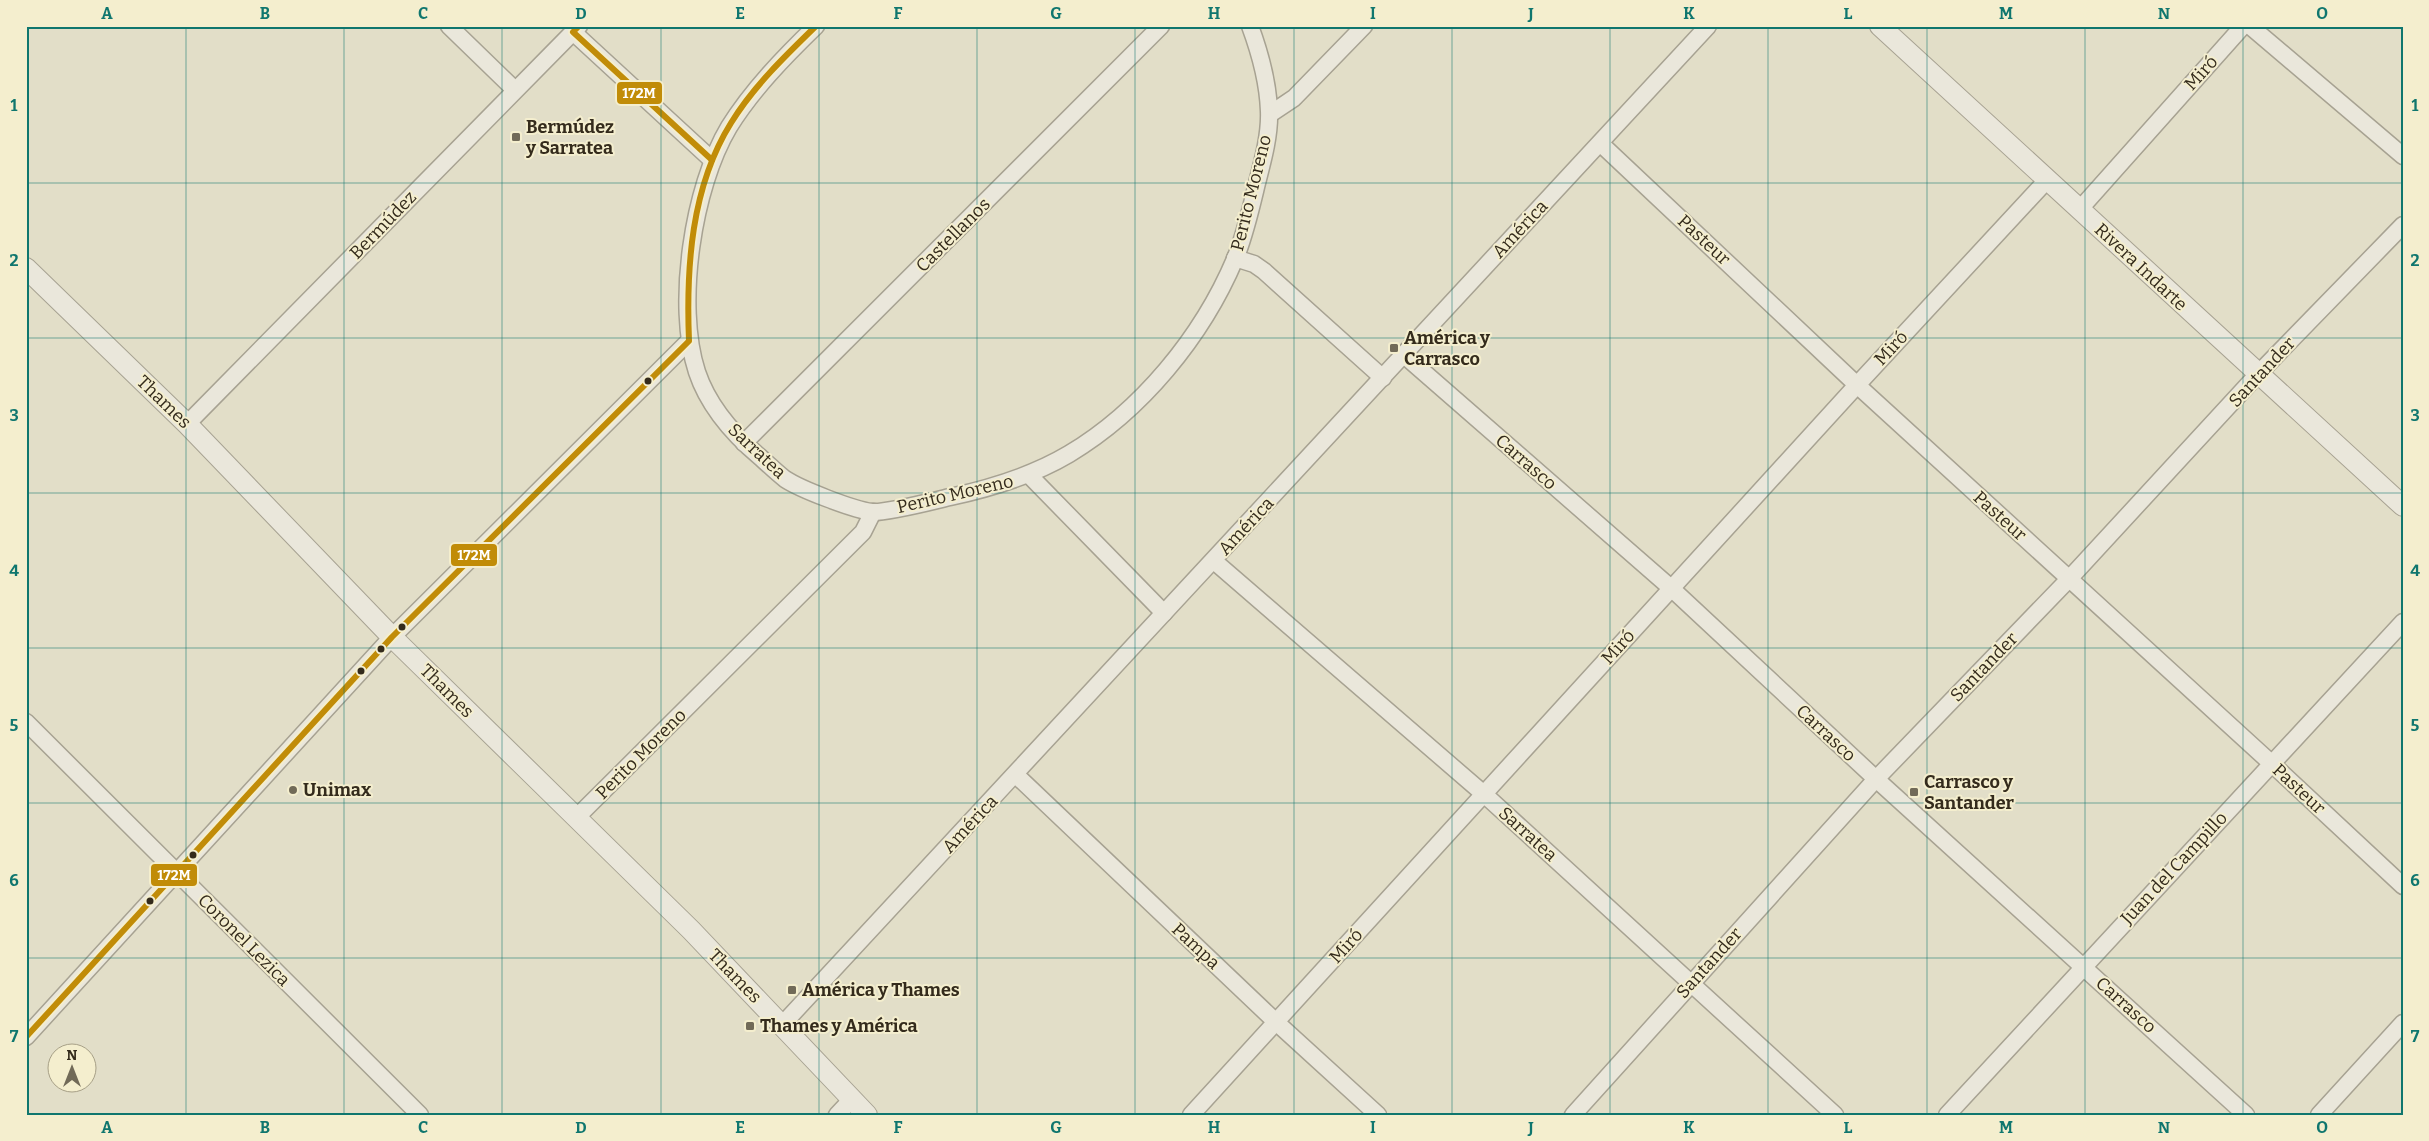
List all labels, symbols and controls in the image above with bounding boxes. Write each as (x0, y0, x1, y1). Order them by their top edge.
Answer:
text: A (101, 4, 113, 23)
text: B (260, 4, 270, 23)
text: C (418, 4, 428, 23)
text: D (575, 4, 587, 23)
text: E (735, 4, 745, 23)
text: F (894, 4, 903, 23)
text: G (1050, 4, 1062, 23)
text: H (1208, 4, 1221, 23)
text: I (1370, 4, 1376, 23)
text: J (1527, 4, 1534, 23)
text: K (1683, 4, 1695, 23)
text: L (1844, 4, 1853, 23)
text: M (1999, 4, 2013, 23)
text: N (2158, 4, 2170, 23)
text: O (2316, 4, 2328, 23)
street label: Miró (2180, 51, 2222, 95)
line badge: 172M (616, 81, 663, 105)
text: 172M (622, 85, 656, 102)
text: 1 (11, 96, 18, 115)
text: 1 (2412, 96, 2419, 115)
place label: Bermúdez y Sarratea (525, 116, 614, 159)
marker: Bermúdez y Sarratea (510, 131, 522, 143)
street label: Perito Moreno (1226, 133, 1276, 253)
street label: Bermúdez (345, 186, 421, 264)
street label: Castellanos (911, 193, 995, 277)
street label: América (1488, 195, 1552, 263)
street label: Pasteur (1673, 210, 1735, 270)
street label: Rivera Indarte (2090, 219, 2192, 315)
text: 2 (9, 251, 19, 270)
text: 2 (2410, 251, 2420, 270)
street label: Miró (1870, 326, 1912, 370)
place label: América y Carrasco (1404, 327, 1491, 370)
street label: Santander (2224, 332, 2300, 412)
marker: América y Carrasco (1388, 342, 1400, 354)
street label: Thames (132, 371, 196, 433)
unlabelled marker (643, 376, 653, 386)
text: 3 (9, 406, 19, 425)
text: 3 (2410, 406, 2420, 425)
street label: Sarratea (723, 419, 791, 483)
street label: Carrasco (1491, 429, 1561, 495)
street label: Perito Moreno (895, 470, 1015, 518)
street label: Pasteur (1969, 486, 2031, 546)
street label: América (1214, 492, 1278, 560)
line badge: 172M (450, 543, 498, 567)
text: 172M (457, 547, 491, 564)
text: 4 (9, 561, 19, 580)
text: 4 (2410, 561, 2420, 580)
unlabelled marker (397, 622, 407, 632)
street label: Miró (1597, 625, 1639, 669)
street label: Santander (1946, 628, 2022, 706)
unlabelled marker (376, 644, 386, 654)
street label: Thames (416, 660, 478, 722)
unlabelled marker (356, 666, 366, 676)
street label: Carrasco (1791, 700, 1861, 766)
street label: Perito Moreno (591, 704, 691, 804)
text: 5 (10, 716, 19, 735)
text: 5 (2411, 716, 2420, 735)
street label: Pasteur (2268, 759, 2330, 819)
place label: Carrasco y Santander (1924, 771, 2015, 814)
place label: Unimax (303, 779, 372, 801)
marker: Unimax (287, 784, 299, 796)
marker: Carrasco y Santander (1908, 786, 1920, 798)
street label: América (938, 790, 1002, 858)
street label: Sarratea (1494, 802, 1562, 866)
street label: Juan del Campillo (2115, 807, 2232, 930)
unlabelled marker (188, 850, 198, 860)
line badge: 172M (150, 863, 198, 887)
text: 172M (157, 867, 191, 884)
text: 6 (9, 871, 19, 890)
text: 6 (2410, 871, 2420, 890)
street label: Coronel Lezica (193, 889, 295, 991)
unlabelled marker (145, 896, 155, 906)
street label: Pampa (1167, 918, 1225, 974)
street label: Santander (1671, 923, 1747, 1003)
street label: Miró (1325, 924, 1367, 968)
street label: Thames (704, 944, 766, 1008)
street label: Carrasco (2091, 972, 2161, 1038)
place label: América y Thames (802, 979, 960, 1001)
marker: América y Thames (786, 984, 798, 996)
place label: Thames y América (760, 1015, 918, 1037)
marker: Thames y América (744, 1020, 756, 1032)
text: 7 (10, 1027, 19, 1046)
text: 7 (2411, 1027, 2420, 1046)
north arrow (48, 1044, 98, 1094)
text: N (67, 1047, 78, 1064)
text: A (101, 1118, 113, 1137)
text: B (260, 1118, 270, 1137)
text: C (418, 1118, 428, 1137)
text: D (575, 1118, 587, 1137)
text: E (735, 1118, 745, 1137)
text: F (894, 1118, 903, 1137)
text: G (1050, 1118, 1062, 1137)
text: H (1208, 1118, 1221, 1137)
text: I (1370, 1118, 1376, 1137)
text: J (1527, 1118, 1534, 1137)
text: K (1683, 1118, 1695, 1137)
text: L (1844, 1118, 1853, 1137)
text: M (1999, 1118, 2013, 1137)
text: N (2158, 1118, 2170, 1137)
text: O (2316, 1118, 2328, 1137)

